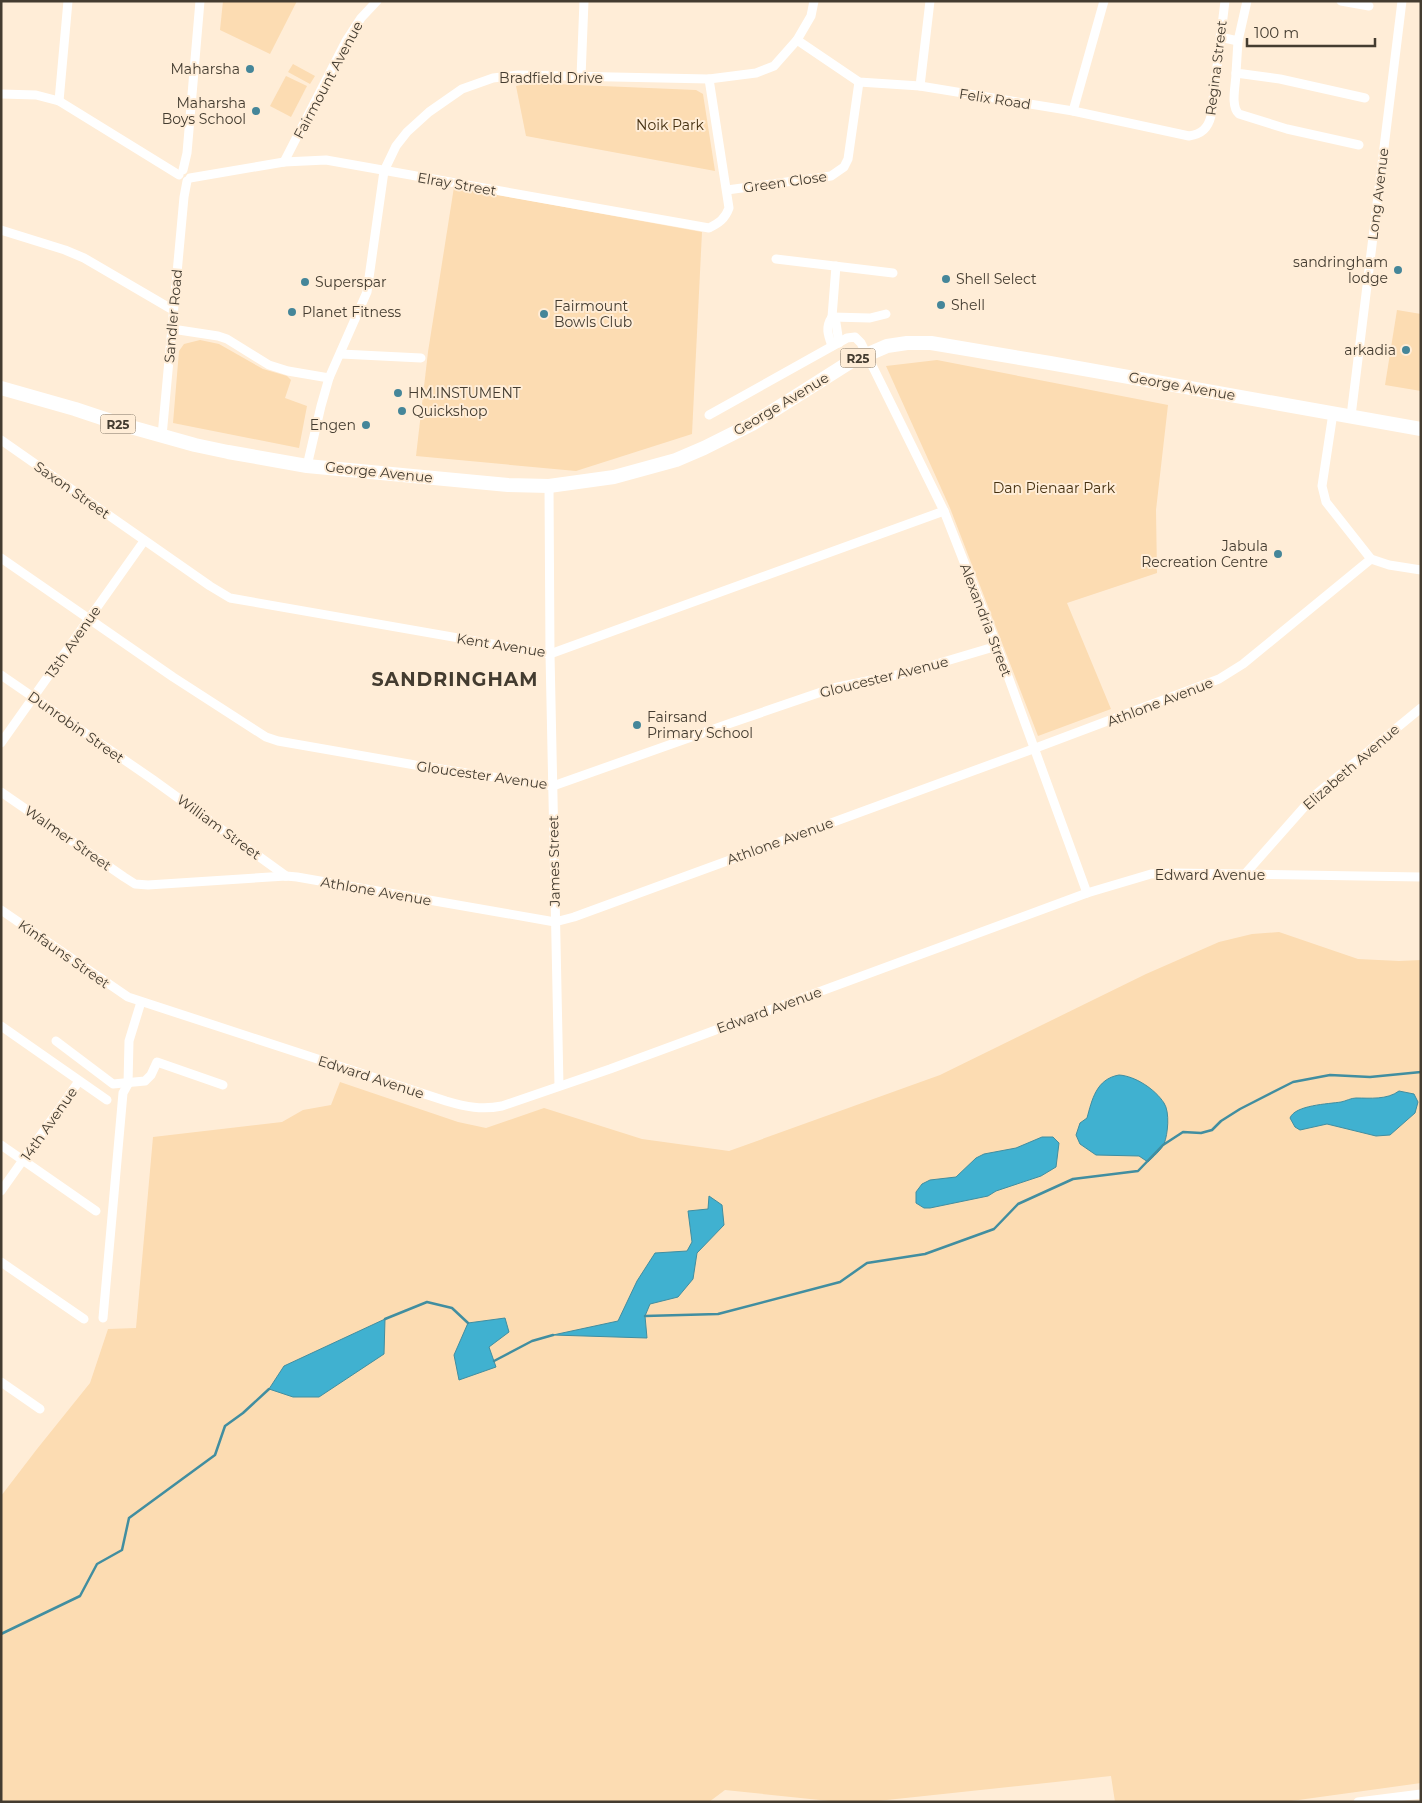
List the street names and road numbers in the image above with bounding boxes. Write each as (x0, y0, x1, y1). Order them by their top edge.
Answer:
street label: Fairmount Avenue (289, 18, 367, 142)
street label: Regina Street (1201, 19, 1231, 117)
street label: Bradfield Drive (499, 69, 603, 87)
street label: Felix Road (958, 84, 1032, 114)
street label: Long Avenue (1363, 147, 1393, 241)
street label: Green Close (742, 167, 828, 197)
street label: Elray Street (416, 168, 498, 200)
street label: Sandler Road (160, 268, 186, 364)
road number: R25 (840, 348, 876, 368)
street label: George Avenue (730, 368, 832, 440)
street label: George Avenue (1127, 368, 1237, 404)
road number: R25 (100, 414, 136, 434)
street label: Saxon Street (31, 457, 114, 523)
street label: George Avenue (324, 457, 434, 487)
street label: Alexandria Street (956, 561, 1016, 680)
street label: 13th Avenue (41, 602, 105, 682)
street label: Kent Avenue (455, 629, 547, 661)
street label: Gloucester Avenue (818, 652, 950, 702)
street label: Athlone Avenue (1104, 674, 1216, 730)
street label: Dunrobin Street (24, 687, 128, 767)
street label: Elizabeth Avenue (1299, 720, 1403, 814)
street label: Gloucester Avenue (415, 757, 549, 793)
street label: William Street (173, 790, 265, 864)
street label: Walmer Street (21, 801, 115, 875)
street label: Athlone Avenue (724, 813, 836, 869)
street label: James Street (544, 815, 564, 908)
street label: Edward Avenue (1155, 866, 1265, 884)
street label: Athlone Avenue (319, 872, 433, 910)
street label: Kinfauns Street (15, 916, 114, 992)
street label: Edward Avenue (714, 983, 824, 1037)
street label: Edward Avenue (316, 1051, 426, 1103)
street label: 14th Avenue (17, 1084, 81, 1164)

